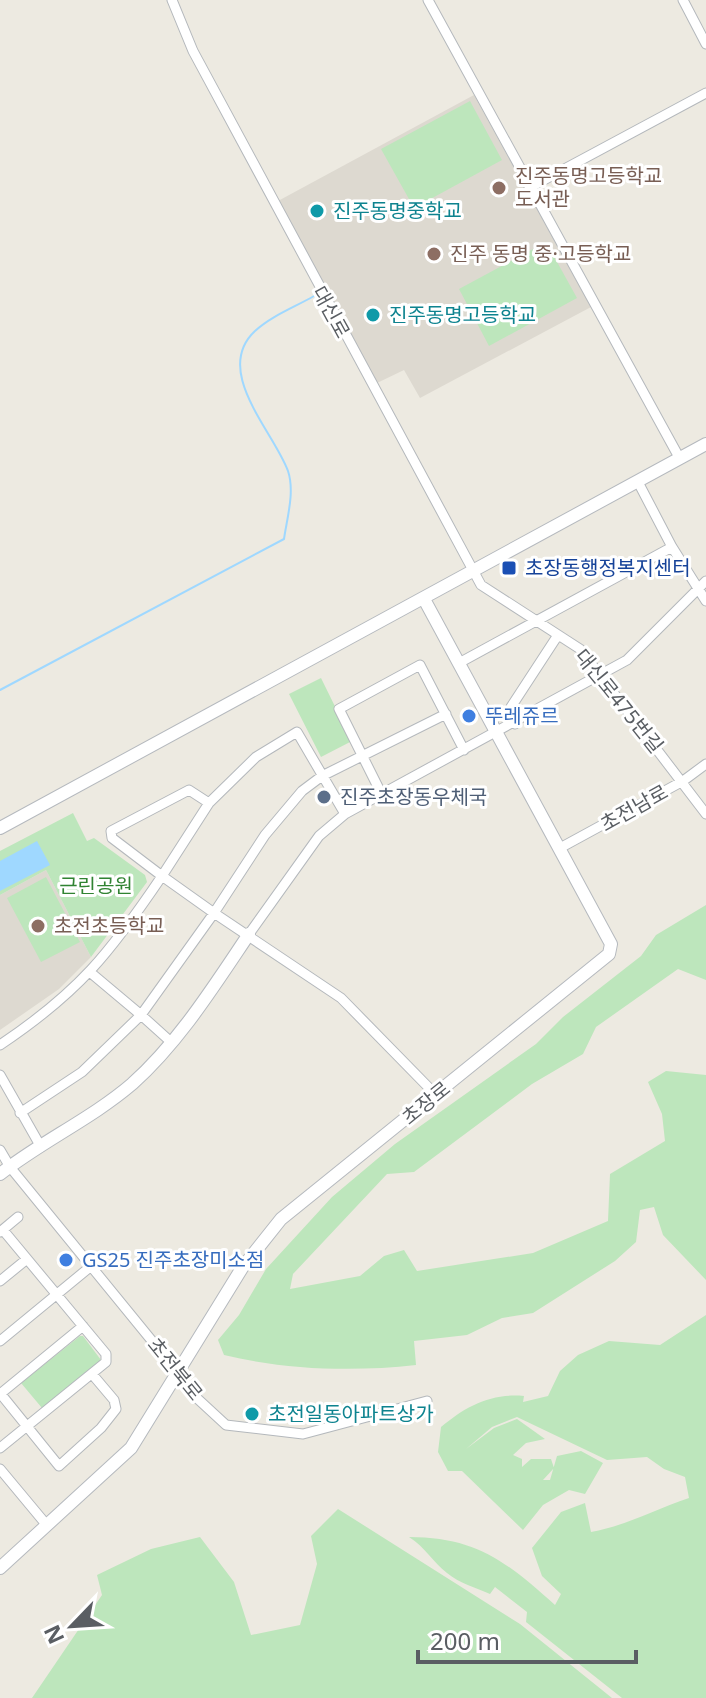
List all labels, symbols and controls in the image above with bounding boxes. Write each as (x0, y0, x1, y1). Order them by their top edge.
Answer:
place label: 진주동명고등학교 도서관 (515, 162, 662, 212)
marker: 진주동명고등학교 도서관 (490, 179, 508, 197)
place label: 진주동명중학교 (333, 197, 462, 224)
marker: 진주동명중학교 (308, 202, 326, 220)
place label: 진주 동명 중·고등학교 (450, 240, 631, 267)
marker: 진주 동명 중·고등학교 (425, 245, 443, 263)
street label: 대신로 (306, 281, 357, 342)
place label: 진주동명고등학교 (389, 301, 536, 328)
marker: 진주동명고등학교 (364, 306, 382, 324)
place label: 초장동행정복지센터 (525, 554, 691, 581)
marker: 초장동행정복지센터 (500, 559, 518, 577)
street label: 대신로475번길 (569, 643, 670, 758)
place label: 뚜레쥬르 (485, 702, 559, 729)
marker: 뚜레쥬르 (460, 707, 478, 725)
street label: 초전남로 (595, 778, 672, 837)
place label: 진주초장동우체국 (340, 783, 487, 810)
marker: 진주초장동우체국 (315, 788, 333, 806)
park label: 근린공원 (59, 872, 133, 899)
place label: 초전초등학교 (54, 912, 164, 939)
marker: 초전초등학교 (29, 917, 47, 935)
street label: 초장로 (396, 1075, 456, 1130)
place label: GS25 진주초장미소점 (82, 1246, 264, 1273)
marker: GS25 진주초장미소점 (57, 1251, 75, 1269)
street label: 초전북로 (142, 1332, 209, 1406)
place label: 초전일동아파트상가 (268, 1400, 434, 1427)
marker: 초전일동아파트상가 (243, 1405, 261, 1423)
north arrow (32, 1586, 112, 1666)
scale bar (418, 1614, 636, 1664)
text: N (36, 1620, 70, 1649)
text: 200 m (430, 1624, 500, 1657)

